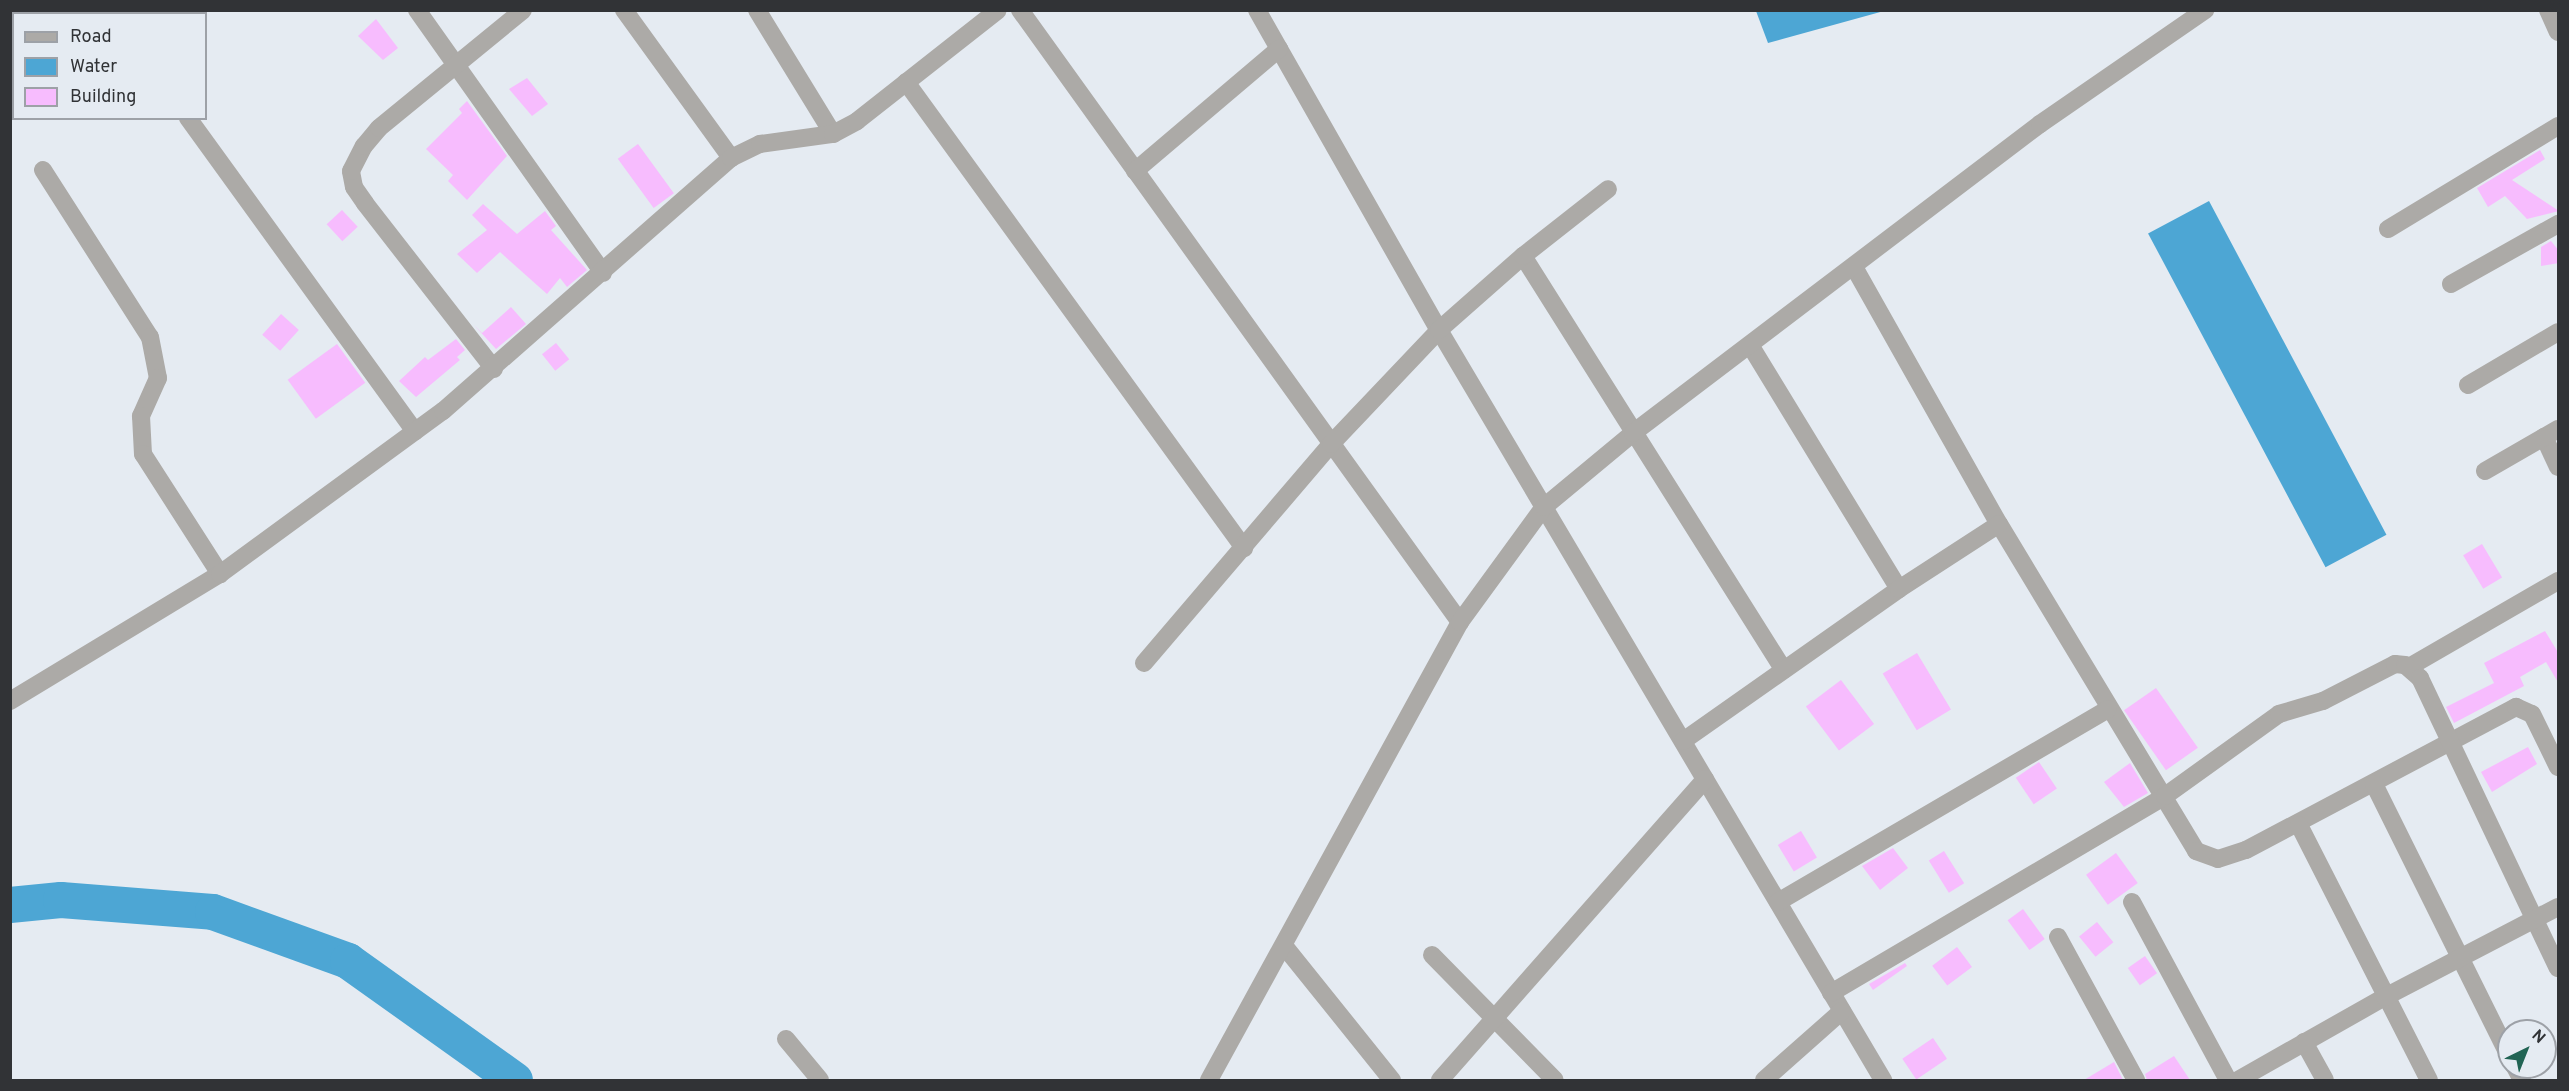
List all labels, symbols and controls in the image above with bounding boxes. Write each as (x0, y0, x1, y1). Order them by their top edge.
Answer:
legend (12, 12, 207, 120)
text: Road (70, 26, 112, 49)
text: Water (70, 56, 117, 79)
text: Building (70, 86, 136, 109)
north arrow (2497, 1019, 2557, 1079)
text: N (2527, 1026, 2549, 1049)

